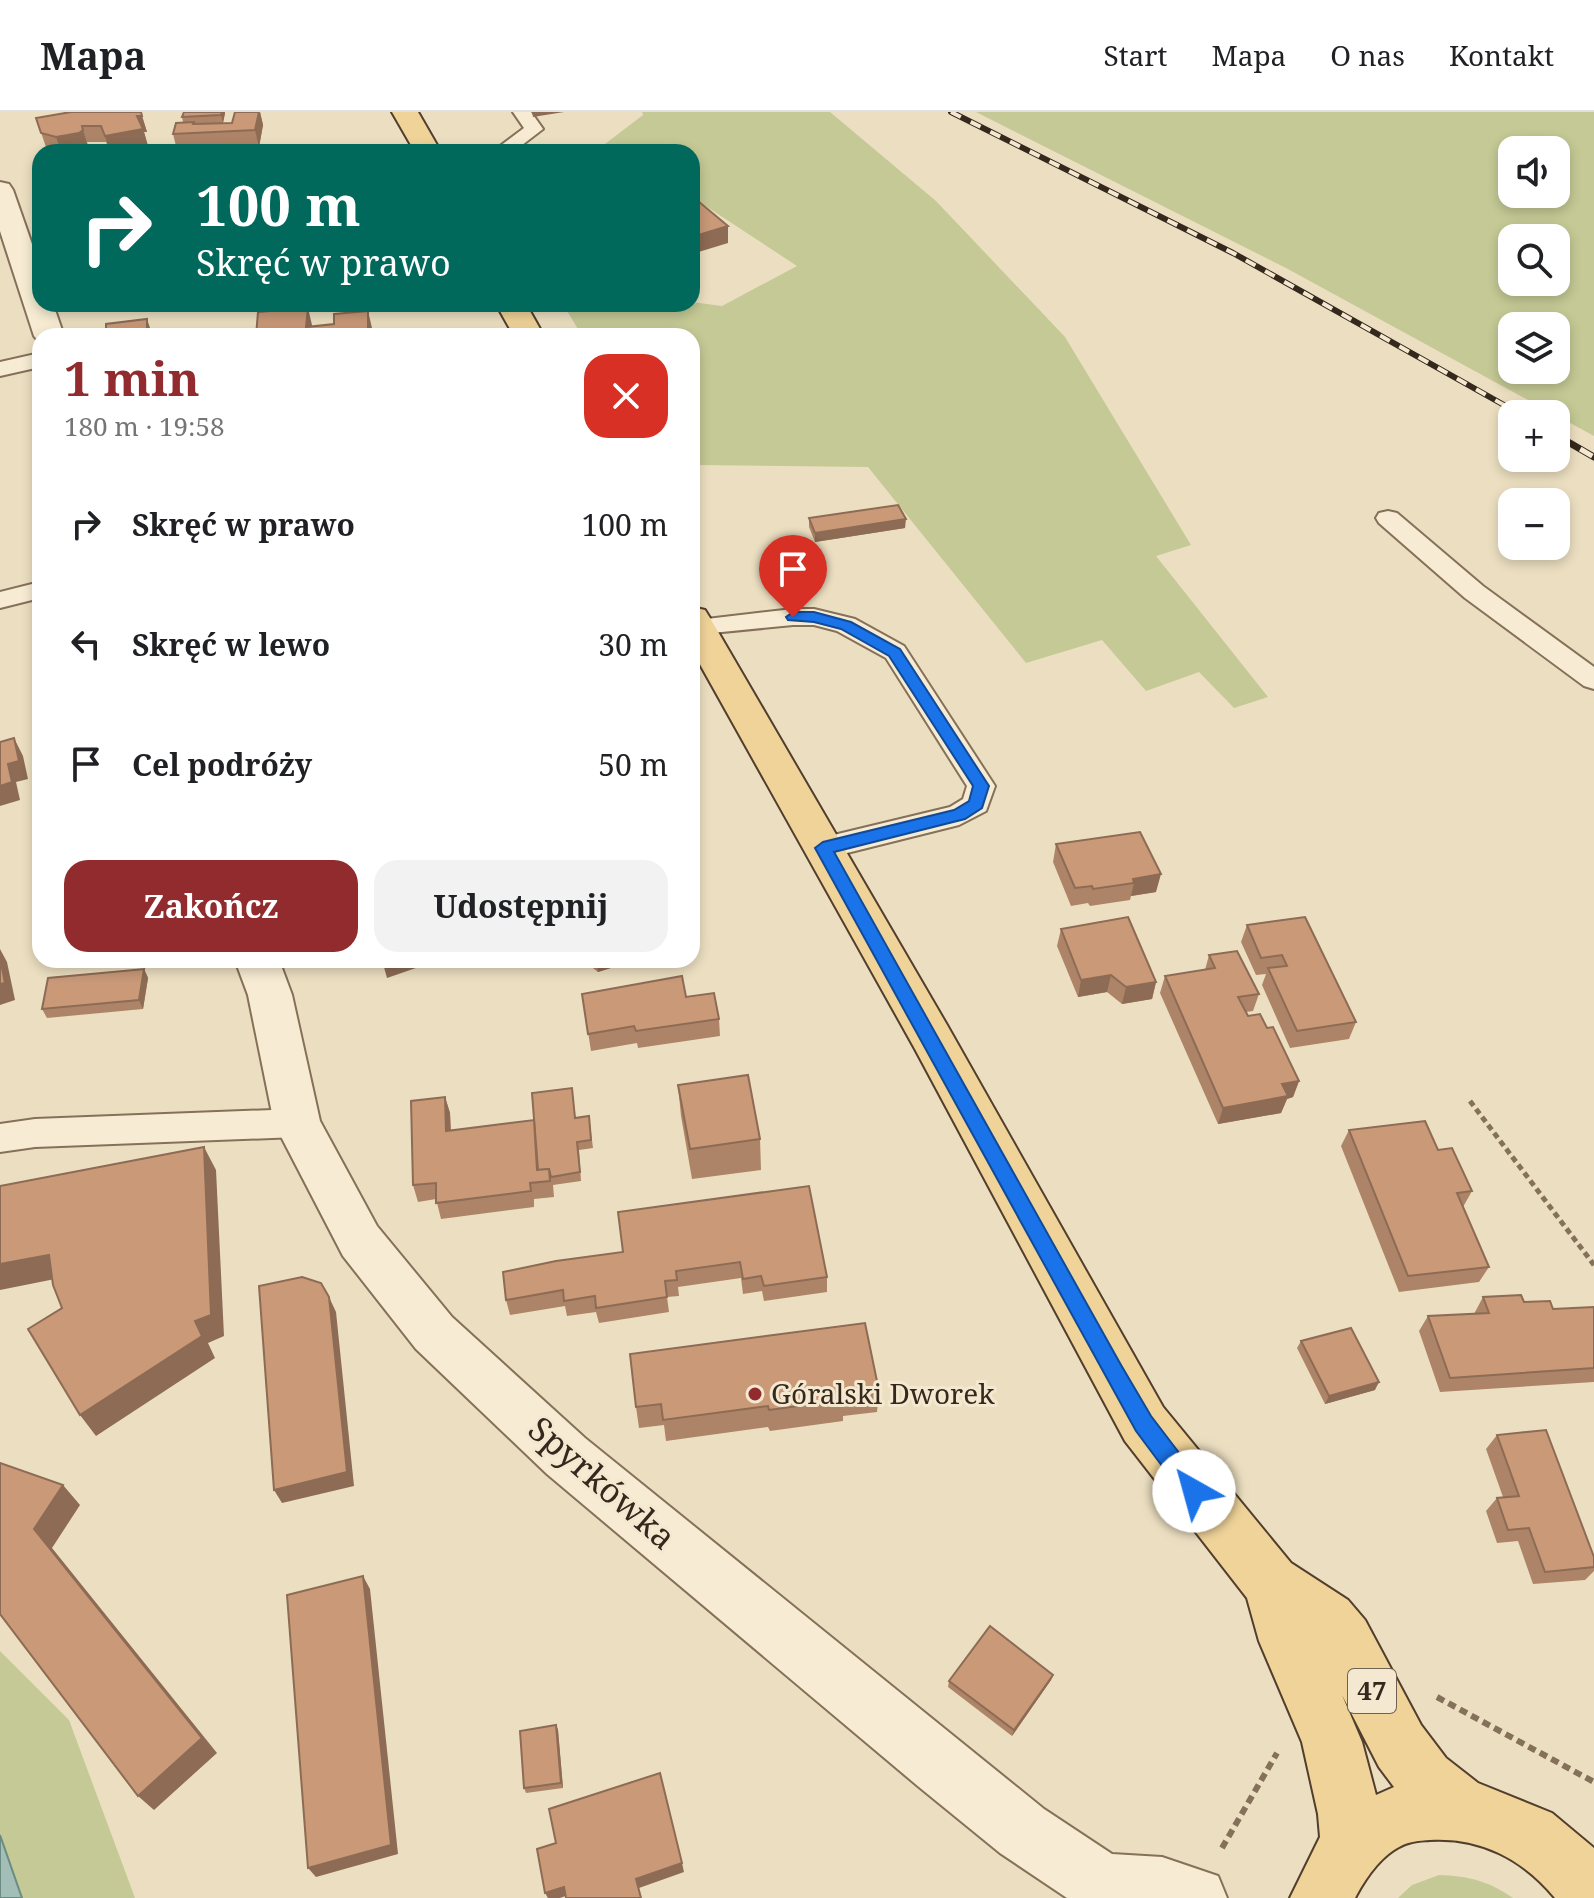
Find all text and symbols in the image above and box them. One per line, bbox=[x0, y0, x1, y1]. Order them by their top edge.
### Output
text: Mapa bbox=[40, 29, 146, 81]
text: Start bbox=[1103, 36, 1167, 74]
text: Mapa bbox=[1211, 36, 1286, 74]
text: O nas bbox=[1330, 36, 1405, 74]
text: Kontakt bbox=[1449, 36, 1554, 74]
map controls bbox=[1498, 136, 1570, 560]
button: sound bbox=[1498, 136, 1570, 208]
text: 100 m bbox=[196, 166, 361, 242]
icon: right bbox=[64, 176, 168, 280]
button: search bbox=[1498, 224, 1570, 296]
text: Skręć w prawo bbox=[196, 238, 451, 287]
button: layers bbox=[1498, 312, 1570, 384]
text: 1 min bbox=[64, 345, 200, 410]
button: close bbox=[584, 354, 668, 438]
button: + bbox=[1498, 400, 1570, 472]
text: 180 m · 19:58 bbox=[64, 408, 225, 444]
button: − bbox=[1498, 488, 1570, 560]
icon: right bbox=[64, 502, 108, 546]
text: Skręć w prawo bbox=[132, 504, 355, 545]
text: 100 m bbox=[582, 504, 668, 545]
pin bbox=[759, 535, 827, 617]
icon: arrive bbox=[771, 547, 815, 591]
icon: left bbox=[64, 622, 108, 666]
text: Skręć w lewo bbox=[132, 624, 330, 665]
text: 30 m bbox=[598, 624, 668, 665]
icon: arrive bbox=[64, 742, 108, 786]
text: Cel podróży bbox=[132, 744, 312, 785]
text: 50 m bbox=[598, 744, 668, 785]
button: Zakończ bbox=[64, 860, 358, 952]
button: Udostępnij bbox=[374, 860, 668, 952]
place label: Góralski Dworek bbox=[771, 1374, 995, 1412]
marker: Góralski Dworek bbox=[746, 1385, 764, 1403]
street label: Spyrkówka bbox=[519, 1405, 686, 1559]
position arrow bbox=[1152, 1449, 1236, 1533]
road number: 47 bbox=[1348, 1669, 1396, 1713]

